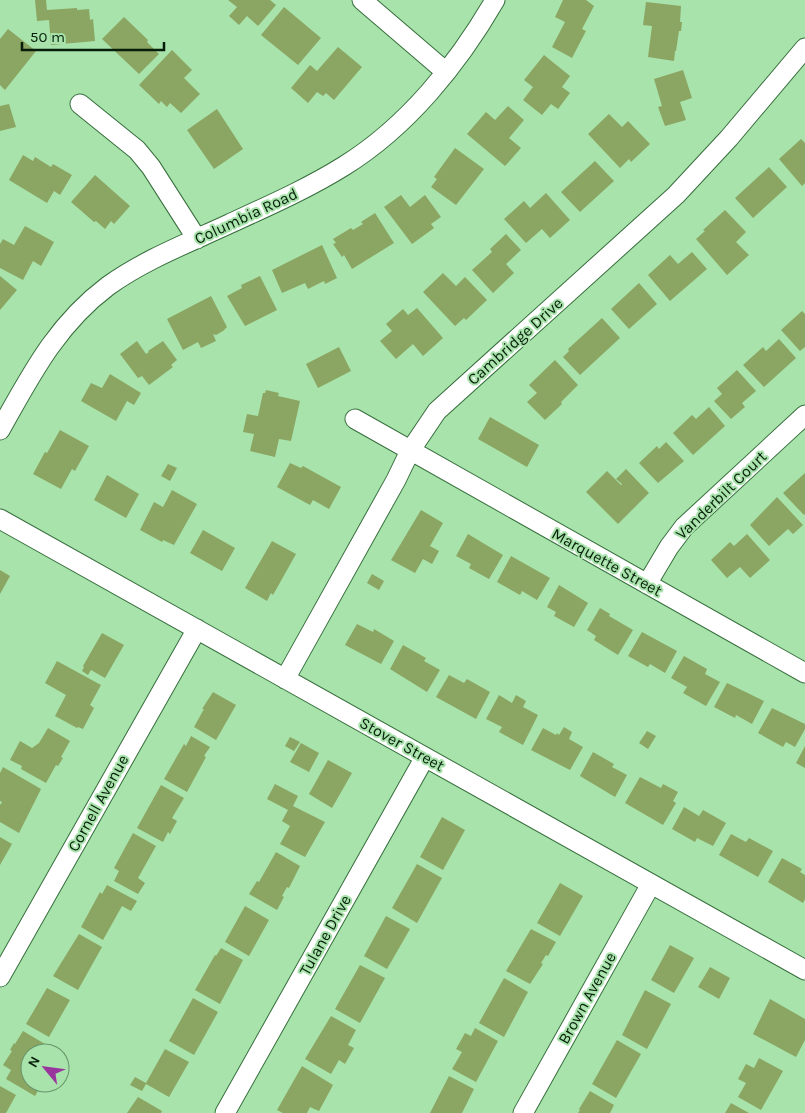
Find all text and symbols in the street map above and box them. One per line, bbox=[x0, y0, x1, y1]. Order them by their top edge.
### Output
scale bar bbox=[22, 20, 165, 52]
text: 50 m bbox=[30, 28, 65, 46]
street label: Columbia Road bbox=[192, 184, 300, 248]
street label: Cambridge Drive bbox=[463, 293, 567, 389]
street label: Vanderbilt Court bbox=[672, 447, 770, 543]
street label: Marquette Street bbox=[548, 524, 666, 600]
street label: Stover Street bbox=[356, 713, 448, 775]
street label: Cornell Avenue bbox=[64, 751, 132, 855]
street label: Tulane Drive bbox=[295, 892, 355, 978]
street label: Brown Avenue bbox=[554, 949, 620, 1047]
north arrow bbox=[20, 1043, 70, 1093]
text: N bbox=[24, 1053, 44, 1070]

